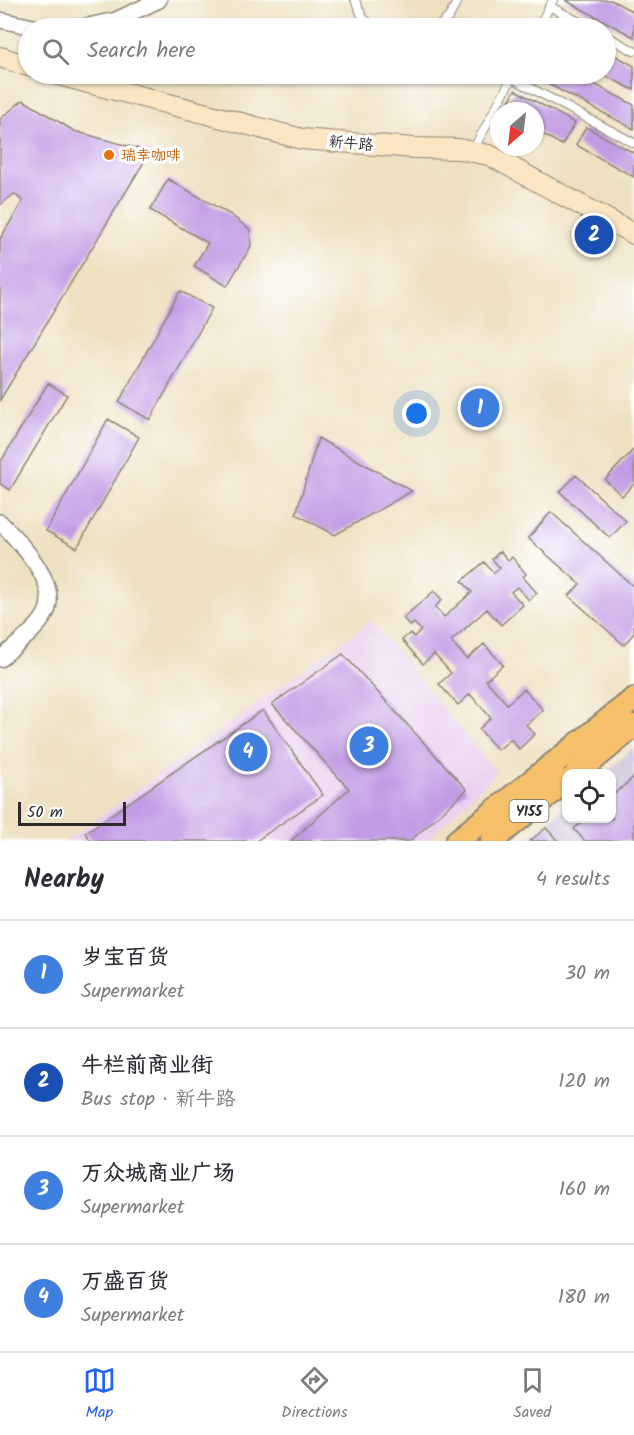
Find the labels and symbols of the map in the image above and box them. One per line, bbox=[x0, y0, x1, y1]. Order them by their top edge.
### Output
north arrow bbox=[490, 102, 544, 156]
street label: 新牛路 bbox=[327, 130, 374, 158]
place label: 瑞幸咖啡 bbox=[121, 144, 181, 168]
marker: 瑞幸咖啡 bbox=[102, 148, 116, 162]
pin: 2 bbox=[574, 212, 614, 258]
pin: 1 bbox=[460, 386, 500, 430]
your location bbox=[402, 399, 431, 428]
pin: 3 bbox=[350, 724, 388, 768]
pin: 4 bbox=[228, 730, 268, 774]
scale bar bbox=[18, 799, 126, 826]
road number: Y155 bbox=[510, 800, 548, 822]

